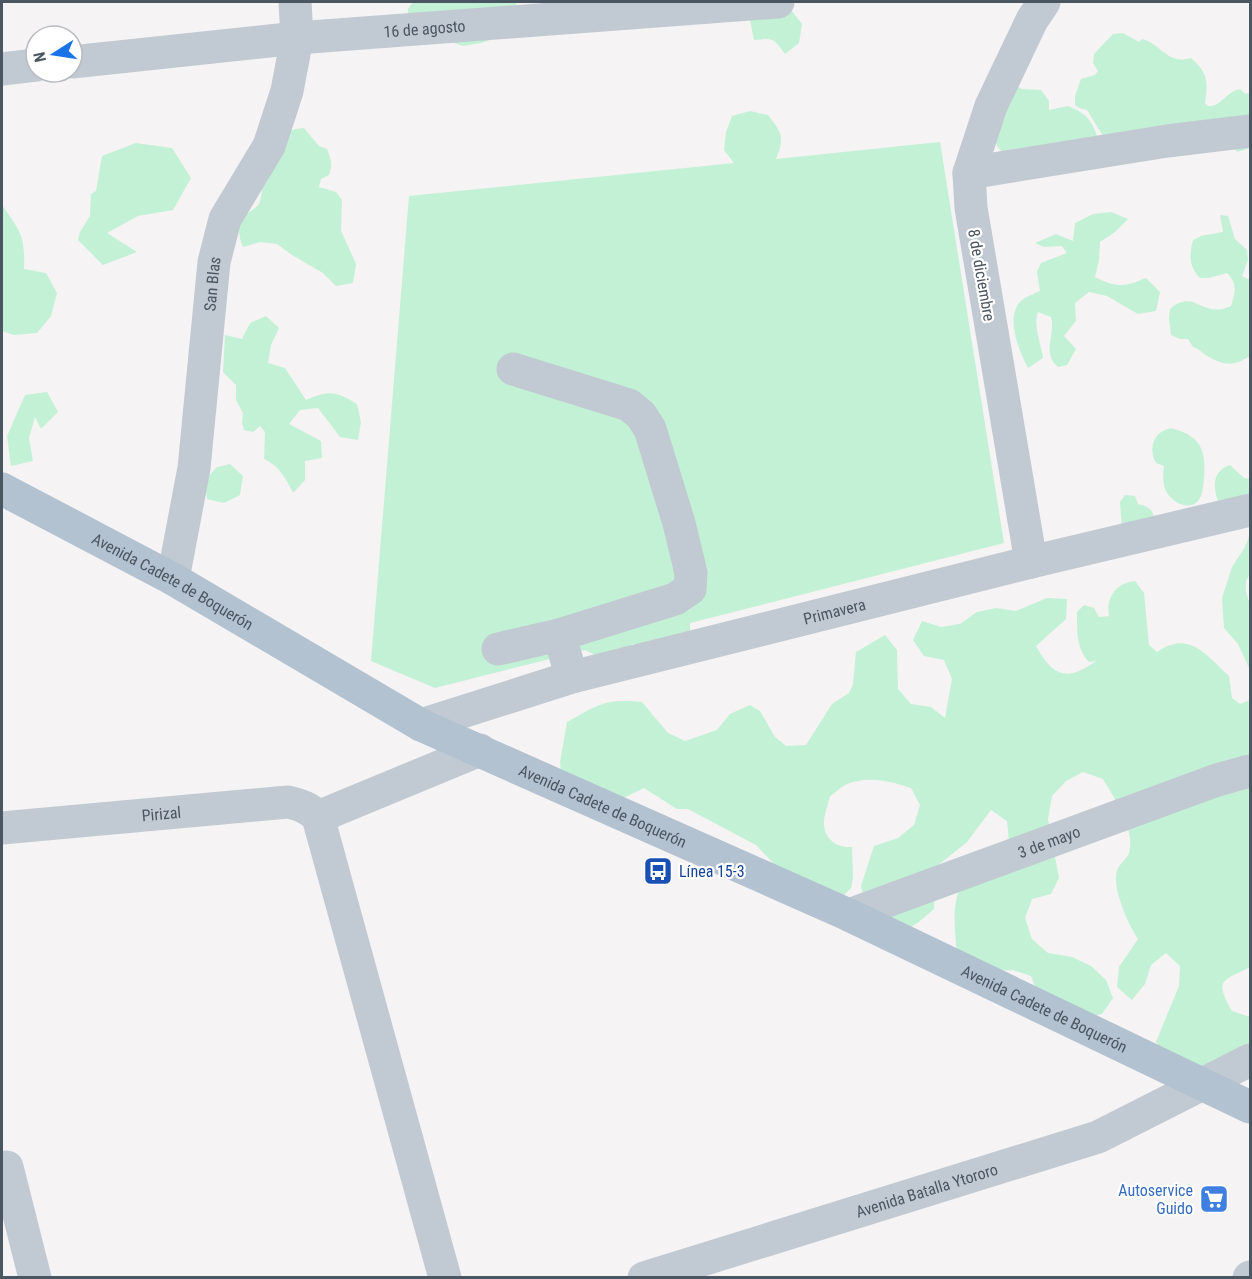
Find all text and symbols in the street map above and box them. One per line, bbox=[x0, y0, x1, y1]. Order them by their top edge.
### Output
street label: 16 de agosto bbox=[383, 16, 466, 42]
north arrow bbox=[24, 24, 84, 84]
text: N bbox=[30, 50, 50, 64]
street label: 8 de diciembre bbox=[964, 228, 999, 323]
street label: San Blas bbox=[200, 254, 225, 312]
street label: Avenida Cadete de Boquerón bbox=[89, 529, 256, 634]
street label: Primavera bbox=[801, 595, 868, 629]
street label: Avenida Cadete de Boquerón bbox=[516, 761, 689, 852]
street label: Pirizal bbox=[141, 803, 182, 825]
street label: 3 de mayo bbox=[1015, 822, 1083, 862]
bus stop icon: Línea 15-3 bbox=[642, 855, 674, 887]
place label: Línea 15-3 bbox=[679, 862, 745, 881]
street label: Avenida Cadete de Boquerón bbox=[958, 961, 1130, 1057]
street label: Avenida Batalla Ytororo bbox=[854, 1160, 1000, 1222]
place label: Autoservice Guido bbox=[1118, 1181, 1193, 1218]
supermarket icon: Autoservice Guido bbox=[1198, 1183, 1230, 1215]

